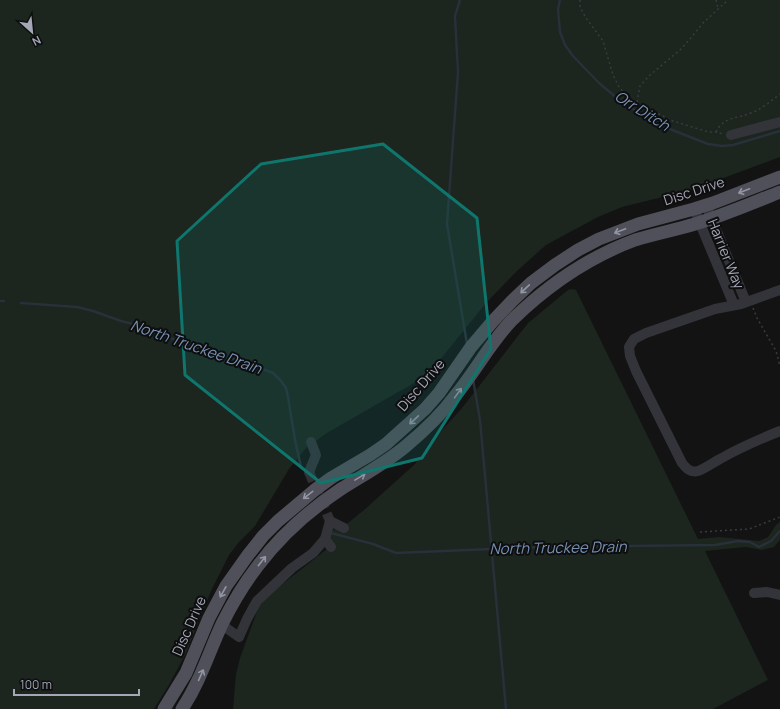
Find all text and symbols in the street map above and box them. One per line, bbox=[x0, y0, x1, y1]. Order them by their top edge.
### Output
north arrow bbox=[12, 12, 52, 52]
text: N bbox=[30, 33, 44, 50]
water label: Orr Ditch bbox=[611, 85, 675, 136]
street label: Disc Drive bbox=[661, 172, 727, 209]
one-way arrow bbox=[738, 188, 750, 196]
street label: Harrier Way bbox=[704, 216, 749, 292]
one-way arrow bbox=[614, 227, 626, 235]
one-way arrow bbox=[520, 284, 530, 293]
water label: North Truckee Drain bbox=[128, 314, 265, 379]
street label: Disc Drive bbox=[393, 355, 449, 415]
one-way arrow bbox=[454, 387, 462, 398]
one-way arrow bbox=[409, 415, 419, 424]
one-way arrow bbox=[354, 473, 366, 481]
one-way arrow bbox=[303, 491, 314, 499]
water label: North Truckee Drain bbox=[489, 536, 628, 559]
one-way arrow bbox=[257, 555, 266, 566]
one-way arrow bbox=[218, 586, 226, 598]
street label: Disc Drive bbox=[167, 593, 210, 659]
one-way arrow bbox=[198, 669, 205, 681]
scale bar bbox=[14, 671, 139, 697]
text: 100 m bbox=[20, 676, 52, 693]

